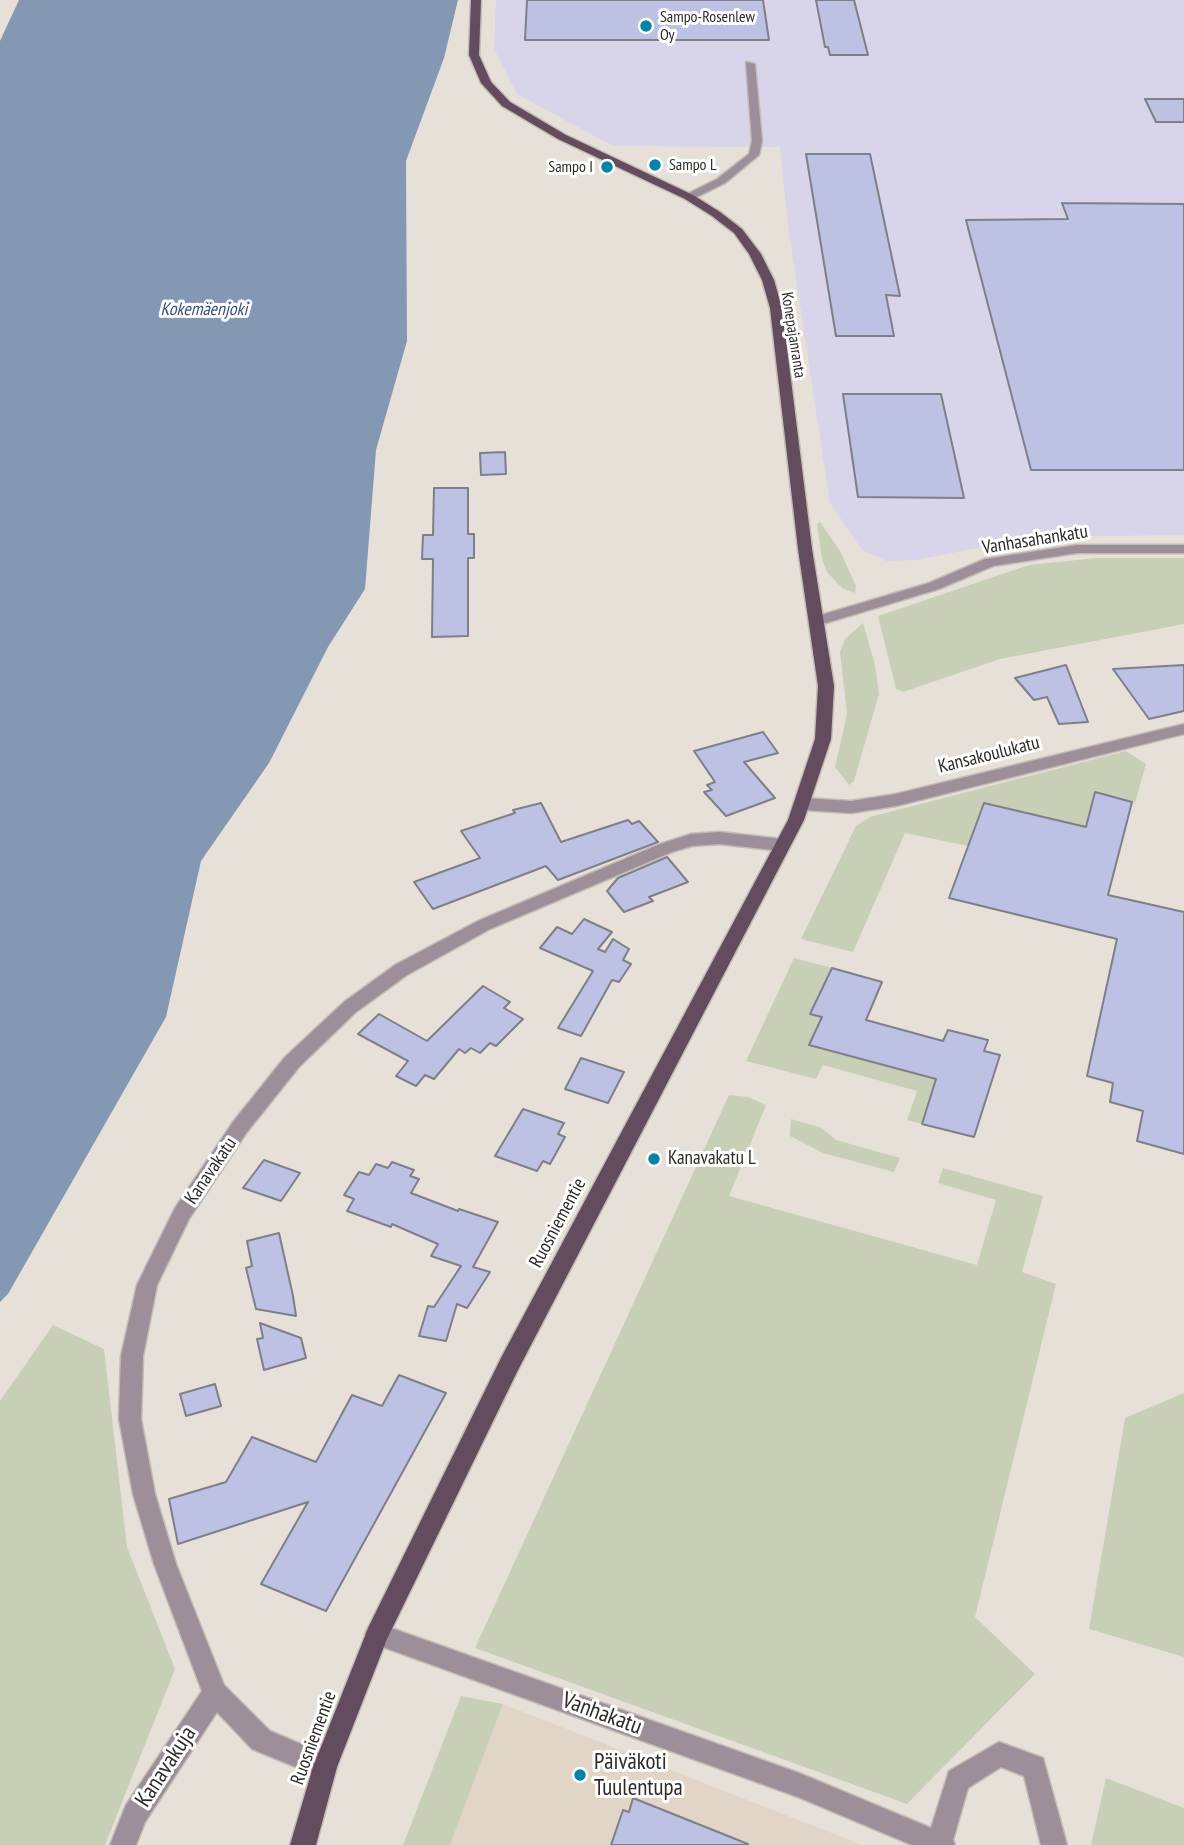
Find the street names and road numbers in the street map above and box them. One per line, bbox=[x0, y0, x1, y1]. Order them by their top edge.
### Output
street label: Konepajanranta bbox=[777, 291, 809, 379]
street label: Vanhasahankatu bbox=[981, 520, 1089, 560]
street label: Kansakoulukatu bbox=[936, 731, 1042, 779]
street label: Kanavakatu bbox=[180, 1133, 242, 1209]
street label: Ruosniementie bbox=[525, 1174, 591, 1272]
street label: Vanhakatu bbox=[558, 1687, 646, 1741]
street label: Ruosniementie bbox=[287, 1688, 341, 1788]
street label: Kanavakuja bbox=[130, 1722, 202, 1812]

